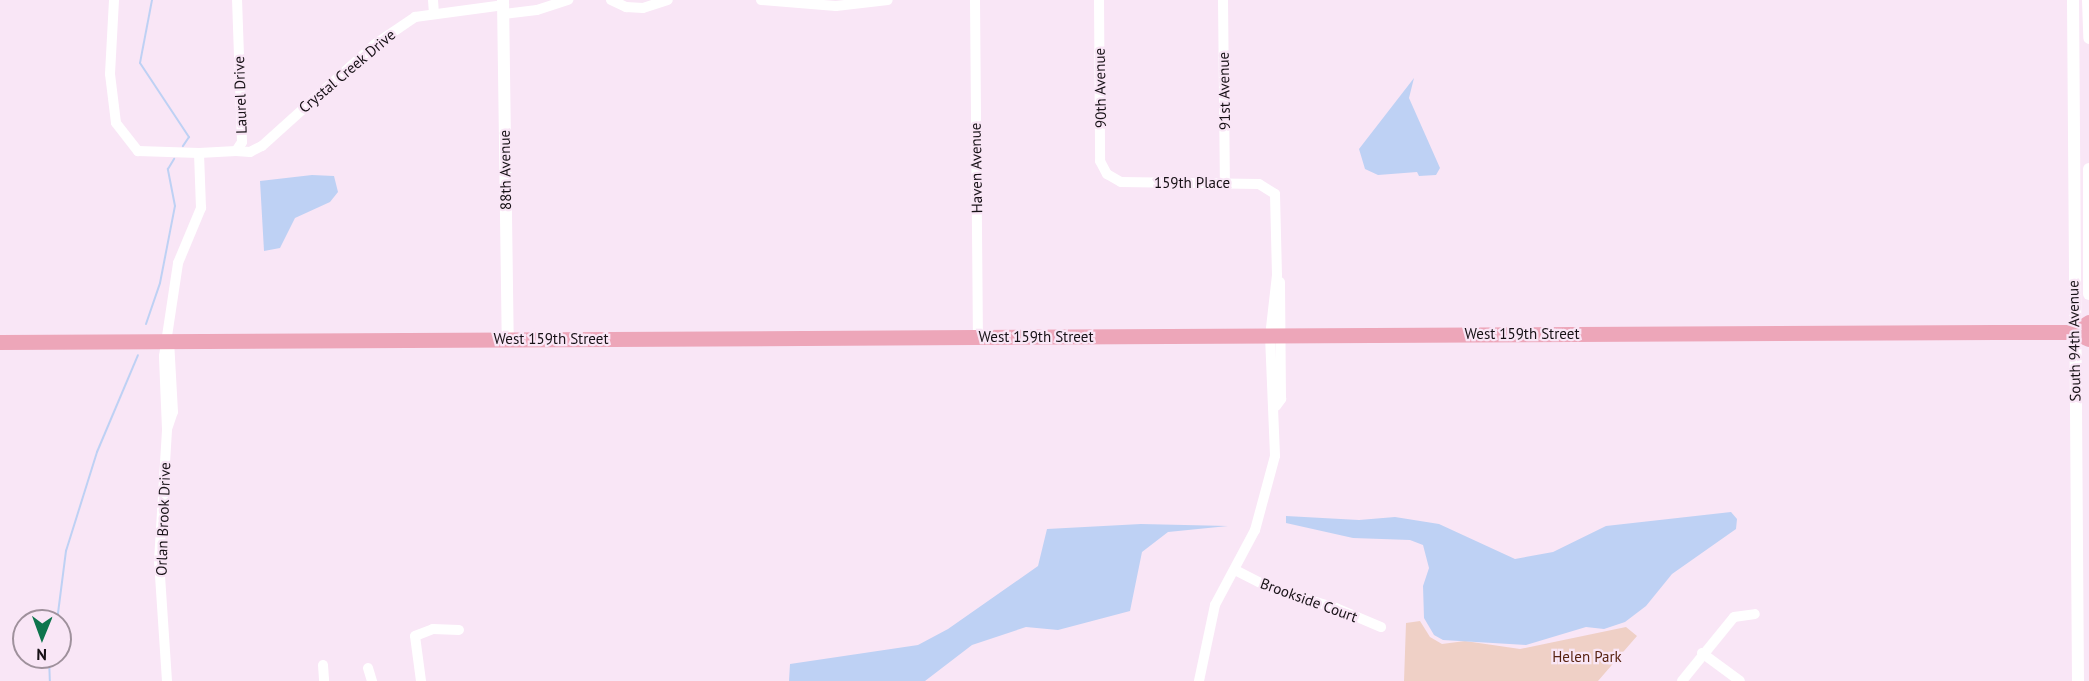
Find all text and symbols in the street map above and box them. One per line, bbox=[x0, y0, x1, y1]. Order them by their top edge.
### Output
street label: Crystal Creek Drive bbox=[295, 25, 399, 117]
street label: 90th Avenue bbox=[1090, 48, 1110, 128]
street label: 91st Avenue bbox=[1214, 52, 1234, 130]
street label: Laurel Drive bbox=[230, 56, 250, 134]
street label: Haven Avenue bbox=[966, 122, 986, 214]
street label: 88th Avenue bbox=[495, 130, 515, 210]
street label: 159th Place bbox=[1154, 174, 1230, 192]
street label: South 94th Avenue bbox=[2064, 280, 2084, 402]
street label: West 159th Street bbox=[1465, 325, 1579, 343]
street label: West 159th Street bbox=[979, 328, 1093, 346]
street label: West 159th Street bbox=[494, 330, 608, 348]
street label: Orlan Brook Drive bbox=[152, 462, 174, 576]
street label: Brookside Court bbox=[1258, 574, 1360, 626]
north arrow bbox=[12, 609, 72, 669]
text: N bbox=[36, 645, 47, 665]
park label: Helen Park bbox=[1552, 648, 1622, 666]

